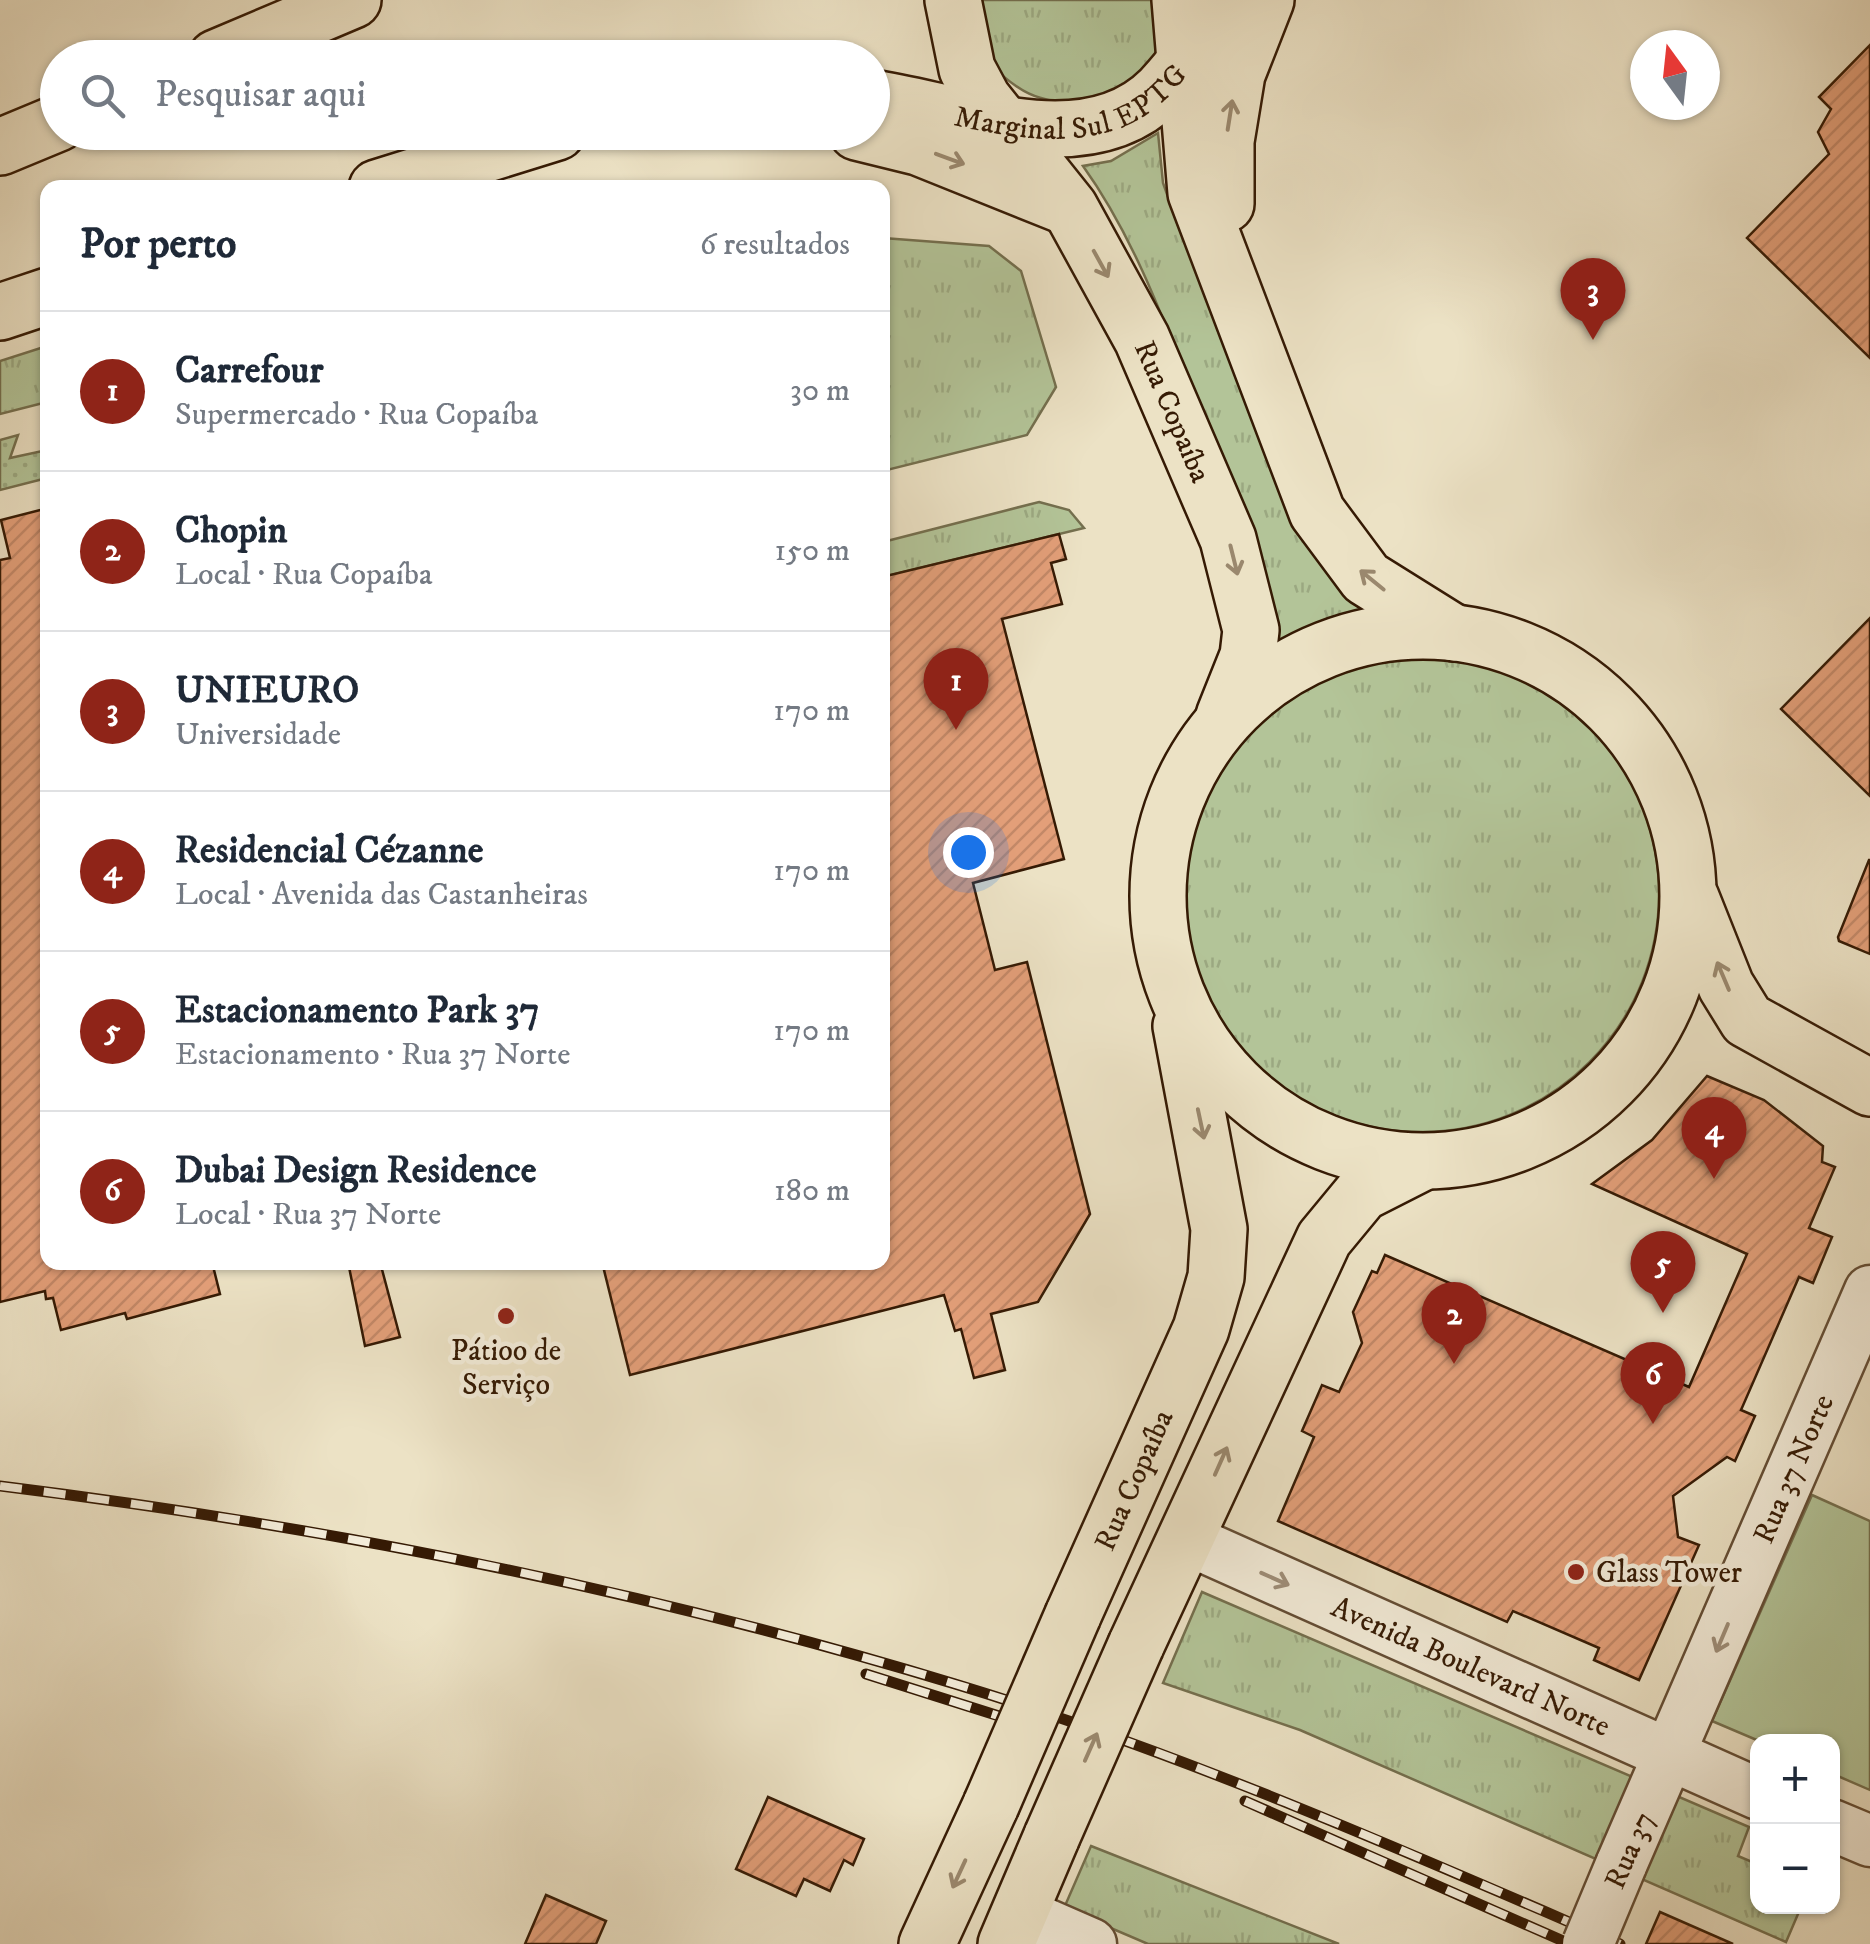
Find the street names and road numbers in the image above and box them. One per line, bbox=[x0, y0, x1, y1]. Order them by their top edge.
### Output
street label: Marginal Sul EPTG bbox=[951, 57, 1195, 149]
street label: Rua Copaíba bbox=[1125, 335, 1219, 489]
street label: Rua 37 Norte bbox=[1746, 1389, 1843, 1549]
street label: Rua Copaíba bbox=[1087, 1404, 1183, 1557]
street label: Avenida Boulevard Norte bbox=[1325, 1589, 1615, 1746]
street label: Rua 37 bbox=[1597, 1806, 1664, 1895]

